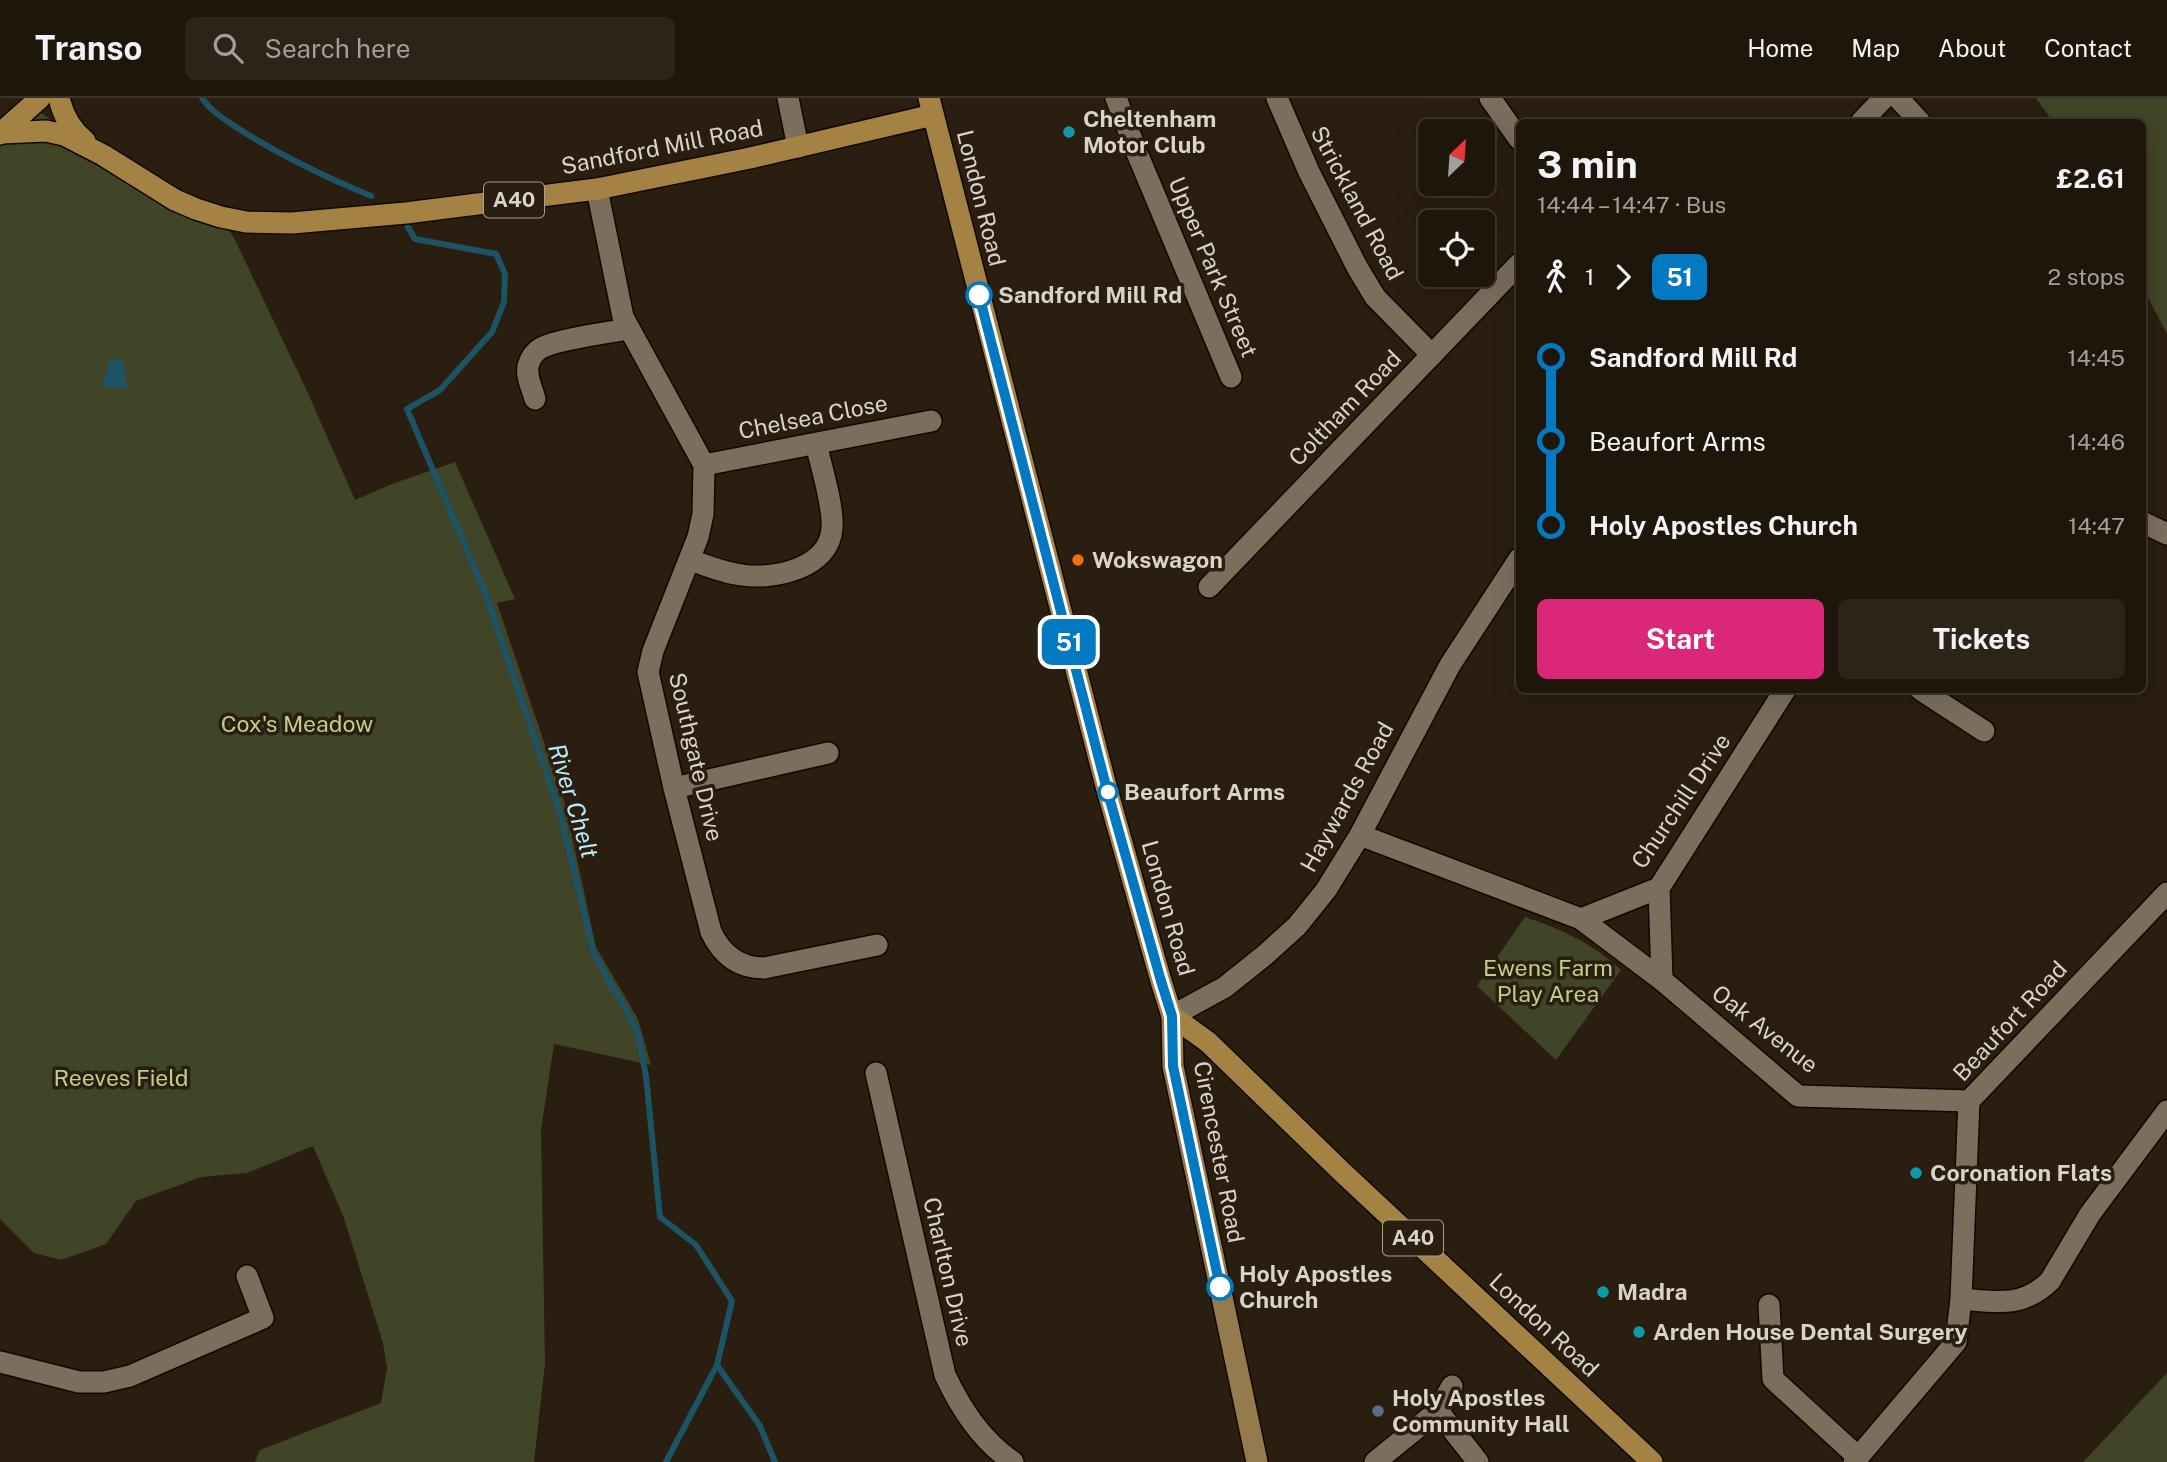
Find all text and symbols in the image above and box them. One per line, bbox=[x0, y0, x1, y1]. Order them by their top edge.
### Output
search box bbox=[185, 17, 675, 80]
text: Transo bbox=[35, 29, 143, 67]
icon: search bbox=[209, 29, 247, 67]
text: Search here bbox=[265, 33, 411, 64]
text: Home bbox=[1747, 34, 1813, 62]
text: Map bbox=[1851, 34, 1900, 62]
text: About bbox=[1938, 34, 2006, 62]
text: Contact bbox=[2044, 34, 2132, 62]
place label: Cheltenham Motor Club bbox=[1083, 105, 1216, 158]
street label: Sandford Mill Road bbox=[559, 114, 765, 179]
north arrow bbox=[1418, 119, 1494, 196]
map controls bbox=[1418, 119, 1495, 287]
street label: Strickland Road bbox=[1306, 121, 1409, 284]
marker: Cheltenham Motor Club bbox=[1061, 124, 1077, 140]
street label: London Road bbox=[952, 127, 1011, 269]
text: 3 min bbox=[1537, 142, 1638, 187]
text: £2.61 bbox=[2056, 163, 2125, 194]
street label: Upper Park Street bbox=[1163, 173, 1264, 361]
road number: A40 bbox=[484, 182, 544, 217]
text: 14:44 – 14:47 · Bus bbox=[1537, 191, 1726, 218]
button: locate bbox=[1418, 210, 1495, 287]
icon: walk bbox=[1537, 258, 1575, 296]
icon: forward bbox=[1604, 258, 1642, 296]
text: 1 bbox=[1585, 263, 1594, 290]
text: 51 bbox=[1666, 263, 1693, 291]
text: 2 stops bbox=[2047, 263, 2125, 290]
place label: Sandford Mill Rd bbox=[998, 281, 1182, 308]
marker: Sandford Mill Rd bbox=[966, 282, 992, 308]
text: Sandford Mill Rd bbox=[1589, 342, 1797, 373]
street label: Coltham Road bbox=[1283, 344, 1406, 471]
text: 14:45 bbox=[2067, 344, 2125, 371]
street label: Chelsea Close bbox=[736, 389, 890, 444]
text: Beaufort Arms bbox=[1589, 426, 1766, 457]
text: 14:46 bbox=[2067, 428, 2125, 455]
text: Holy Apostles Church bbox=[1589, 510, 1858, 541]
text: 14:47 bbox=[2068, 512, 2125, 539]
place label: Wokswagon bbox=[1092, 546, 1223, 573]
marker: Wokswagon bbox=[1070, 552, 1086, 568]
button: Start bbox=[1537, 599, 1824, 679]
button: Tickets bbox=[1838, 599, 2125, 679]
line badge: 51 bbox=[1038, 619, 1100, 665]
text: 51 bbox=[1056, 628, 1082, 656]
street label: Southgate Drive bbox=[664, 670, 729, 844]
park label: Cox's Meadow bbox=[221, 710, 373, 737]
street label: Haywards Road bbox=[1294, 717, 1399, 876]
street label: Churchill Drive bbox=[1625, 728, 1736, 873]
water label: River Chelt bbox=[543, 740, 605, 861]
place label: Beaufort Arms bbox=[1124, 778, 1285, 805]
marker: Beaufort Arms bbox=[1098, 782, 1118, 802]
street label: London Road bbox=[1136, 837, 1201, 978]
park label: Ewens Farm Play Area bbox=[1483, 954, 1613, 1007]
street label: Beaufort Road bbox=[1947, 955, 2072, 1086]
street label: Oak Avenue bbox=[1707, 979, 1824, 1078]
street label: Cirencester Road bbox=[1189, 1059, 1250, 1245]
park label: Reeves Field bbox=[54, 1064, 188, 1091]
place label: Coronation Flats bbox=[1930, 1159, 2112, 1186]
marker: Coronation Flats bbox=[1908, 1165, 1924, 1181]
street label: Charlton Drive bbox=[918, 1195, 979, 1349]
road number: A40 bbox=[1383, 1220, 1443, 1256]
place label: Holy Apostles Church bbox=[1239, 1260, 1392, 1313]
street label: London Road bbox=[1484, 1267, 1604, 1382]
marker: Holy Apostles Church bbox=[1207, 1274, 1233, 1300]
place label: Madra bbox=[1617, 1278, 1687, 1305]
marker: Madra bbox=[1595, 1284, 1611, 1300]
place label: Arden House Dental Surgery bbox=[1653, 1318, 1967, 1345]
marker: Arden House Dental Surgery bbox=[1631, 1324, 1647, 1340]
place label: Holy Apostles Community Hall bbox=[1392, 1384, 1570, 1437]
marker: Holy Apostles Community Hall bbox=[1370, 1403, 1386, 1419]

